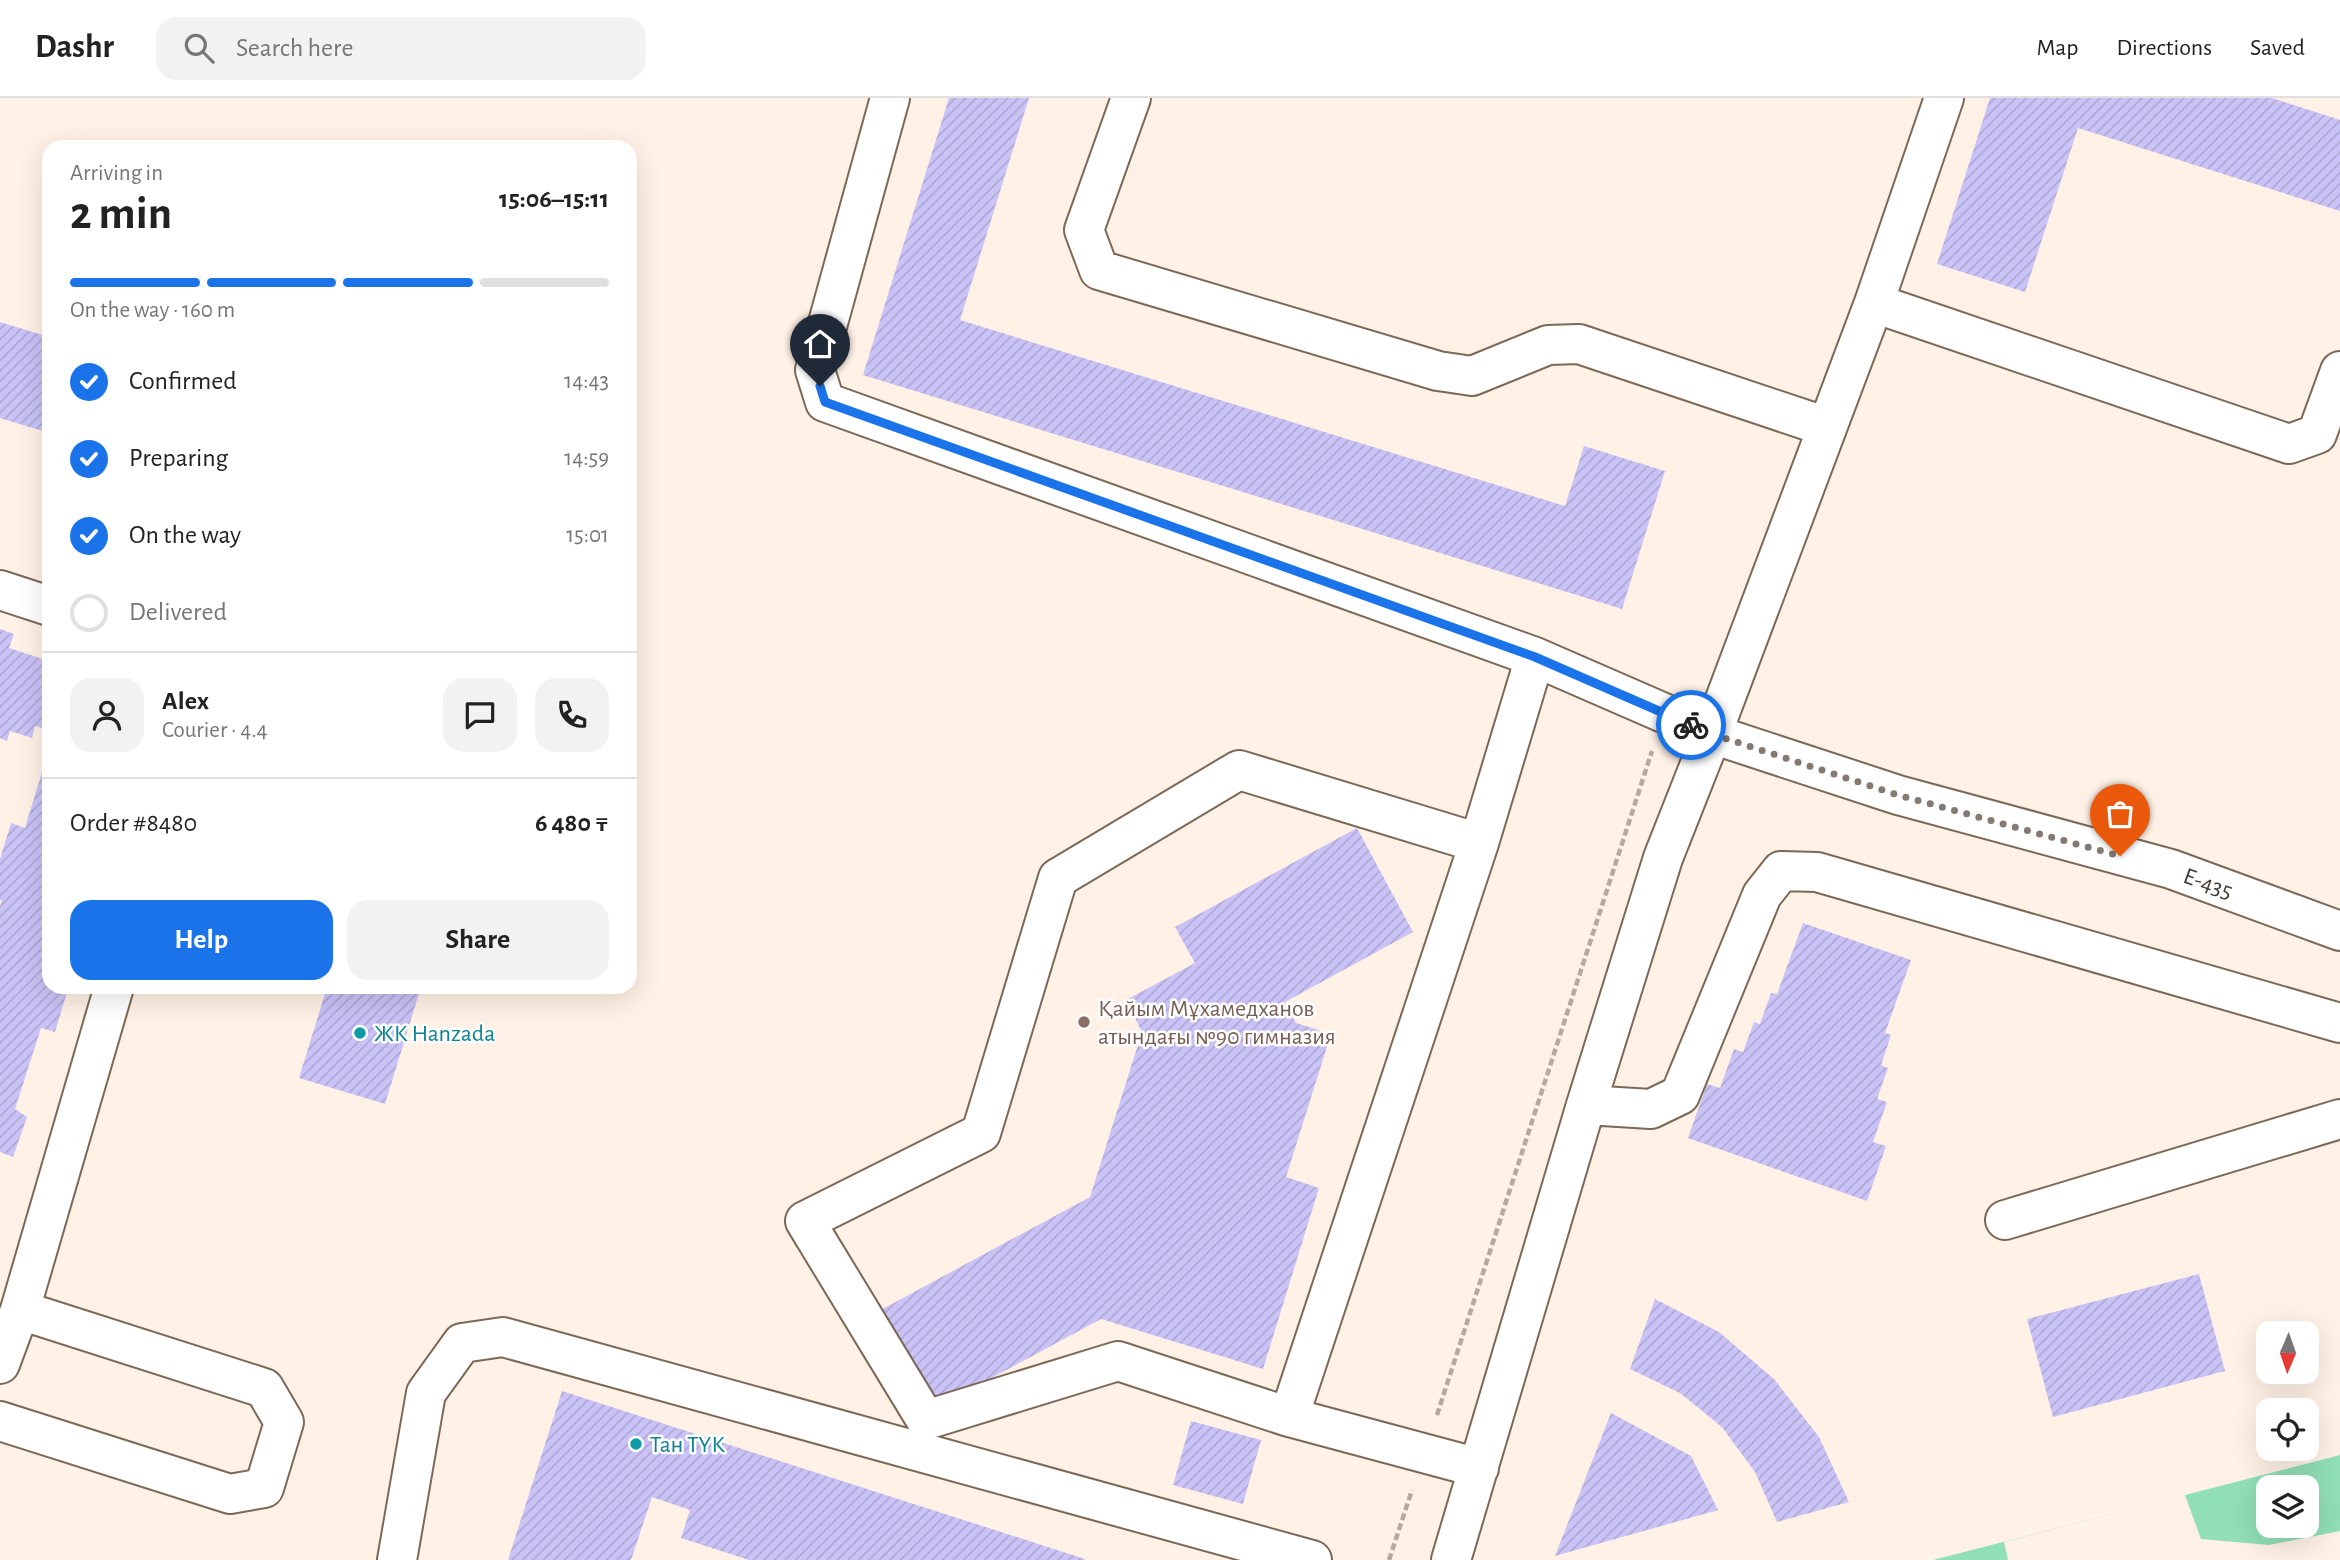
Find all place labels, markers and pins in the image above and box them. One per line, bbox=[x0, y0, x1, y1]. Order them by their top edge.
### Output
pin bbox=[790, 314, 850, 386]
pin bbox=[2090, 784, 2150, 856]
place label: Қайым Мұхамедханов атындағы №90 гимназия bbox=[1098, 997, 1336, 1049]
marker: Қайым Мұхамедханов атындағы №90 гимназия bbox=[1076, 1014, 1092, 1030]
place label: ЖК Hanzada bbox=[374, 1022, 495, 1046]
marker: ЖК Hanzada bbox=[352, 1025, 368, 1041]
place label: Тан ТҮК bbox=[650, 1433, 725, 1457]
marker: Тан ТҮК bbox=[628, 1436, 644, 1452]

